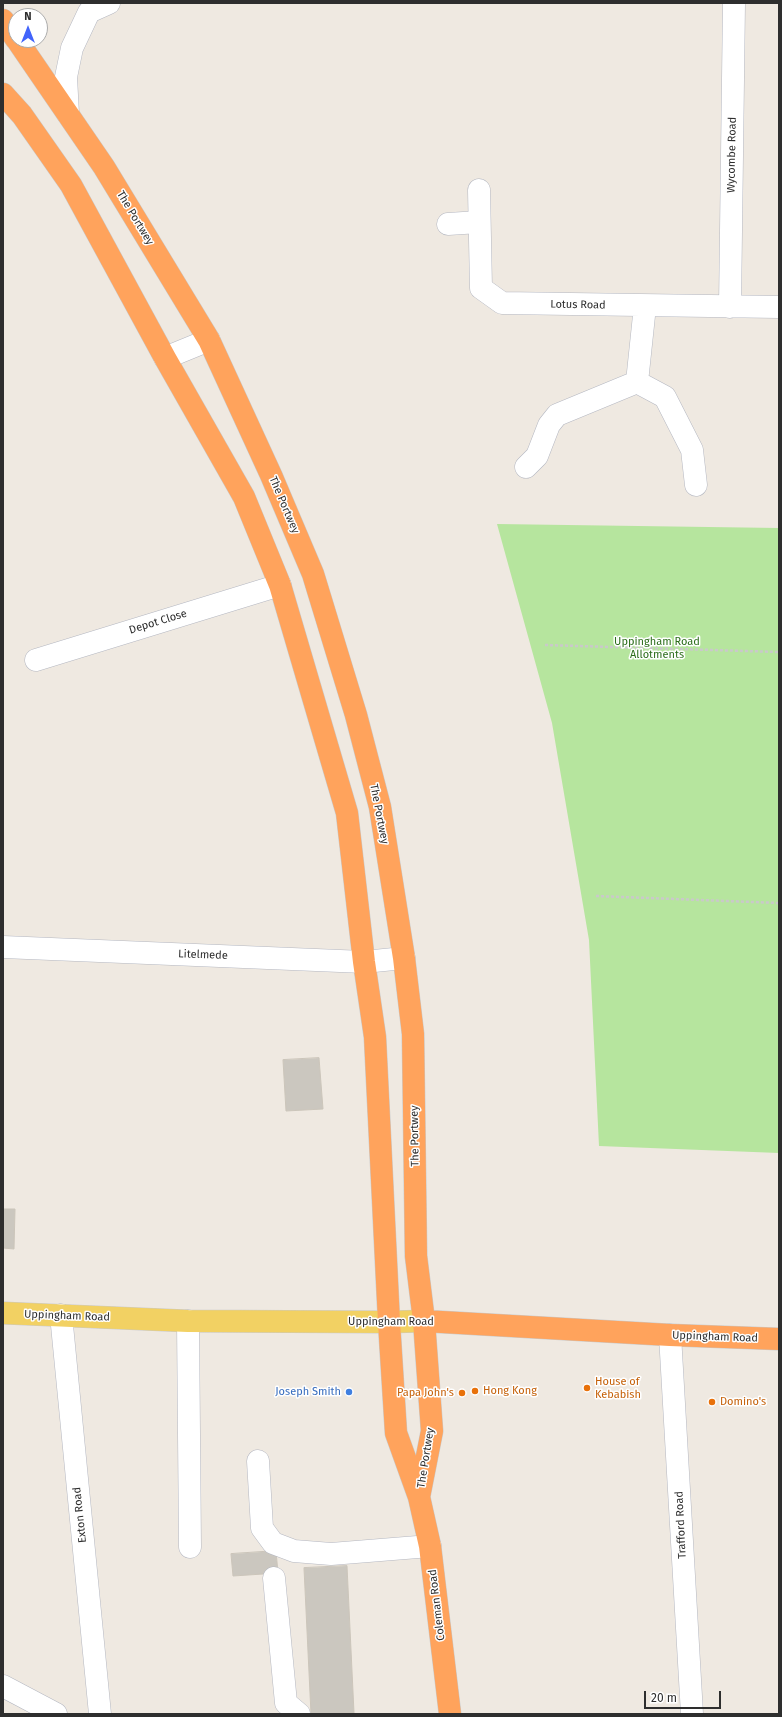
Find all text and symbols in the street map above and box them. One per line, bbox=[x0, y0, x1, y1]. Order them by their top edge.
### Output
north arrow bbox=[8, 8, 48, 48]
text: N bbox=[24, 10, 32, 23]
street label: Wycombe Road bbox=[725, 117, 739, 193]
street label: The Portwey bbox=[114, 188, 156, 248]
street label: Lotus Road bbox=[550, 298, 606, 312]
street label: The Portwey bbox=[266, 474, 302, 536]
street label: Depot Close bbox=[128, 607, 188, 637]
park label: Uppingham Road Allotments bbox=[614, 635, 700, 661]
street label: The Portwey bbox=[367, 783, 391, 845]
street label: Litelmede bbox=[178, 948, 228, 962]
street label: The Portwey bbox=[408, 1105, 422, 1167]
street label: Uppingham Road bbox=[24, 1308, 110, 1324]
street label: Uppingham Road bbox=[348, 1315, 434, 1329]
street label: Uppingham Road bbox=[672, 1329, 758, 1345]
place label: House of Kebabish bbox=[595, 1375, 641, 1401]
marker: House of Kebabish bbox=[582, 1383, 592, 1393]
place label: Hong Kong bbox=[483, 1384, 537, 1398]
place label: Joseph Smith bbox=[275, 1385, 341, 1399]
place label: Papa John's bbox=[397, 1386, 454, 1400]
marker: Hong Kong bbox=[470, 1386, 480, 1396]
marker: Joseph Smith bbox=[344, 1387, 354, 1397]
marker: Papa John's bbox=[457, 1388, 467, 1398]
place label: Domino's bbox=[720, 1395, 766, 1409]
marker: Domino's bbox=[707, 1397, 717, 1407]
street label: The Portwey bbox=[415, 1427, 437, 1489]
street label: Exton Road bbox=[71, 1486, 89, 1544]
street label: Trafford Road bbox=[673, 1491, 689, 1559]
street label: Coleman Road bbox=[426, 1569, 448, 1641]
scale bar bbox=[646, 1683, 723, 1709]
text: 20 m bbox=[651, 1691, 677, 1705]

